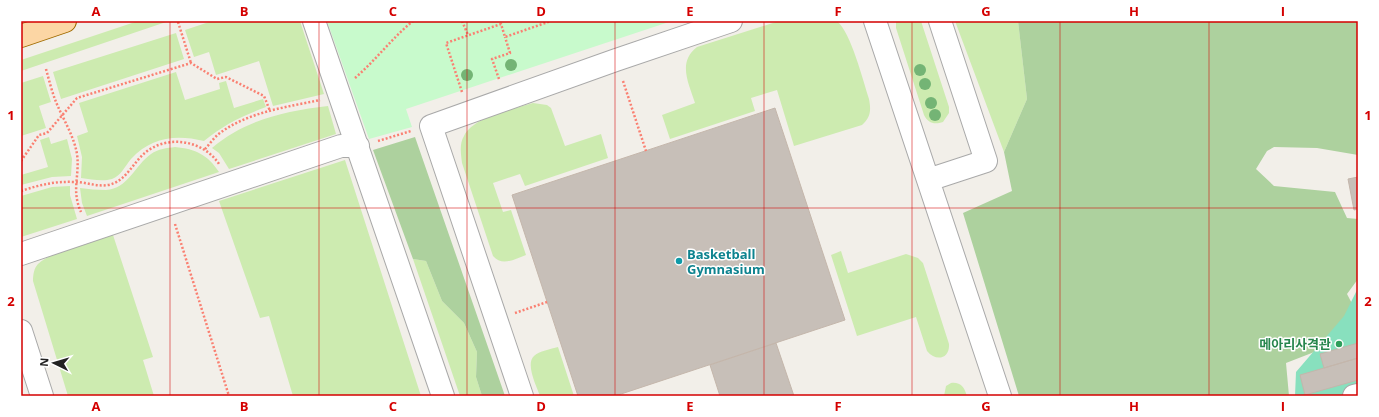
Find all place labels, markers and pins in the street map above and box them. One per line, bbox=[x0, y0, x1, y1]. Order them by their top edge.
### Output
place label: Basketball Gymnasium bbox=[687, 245, 765, 278]
marker: Basketball Gymnasium bbox=[674, 256, 684, 266]
place label: 메아리사격관 bbox=[1259, 335, 1331, 353]
marker: 메아리사격관 bbox=[1334, 339, 1344, 349]

